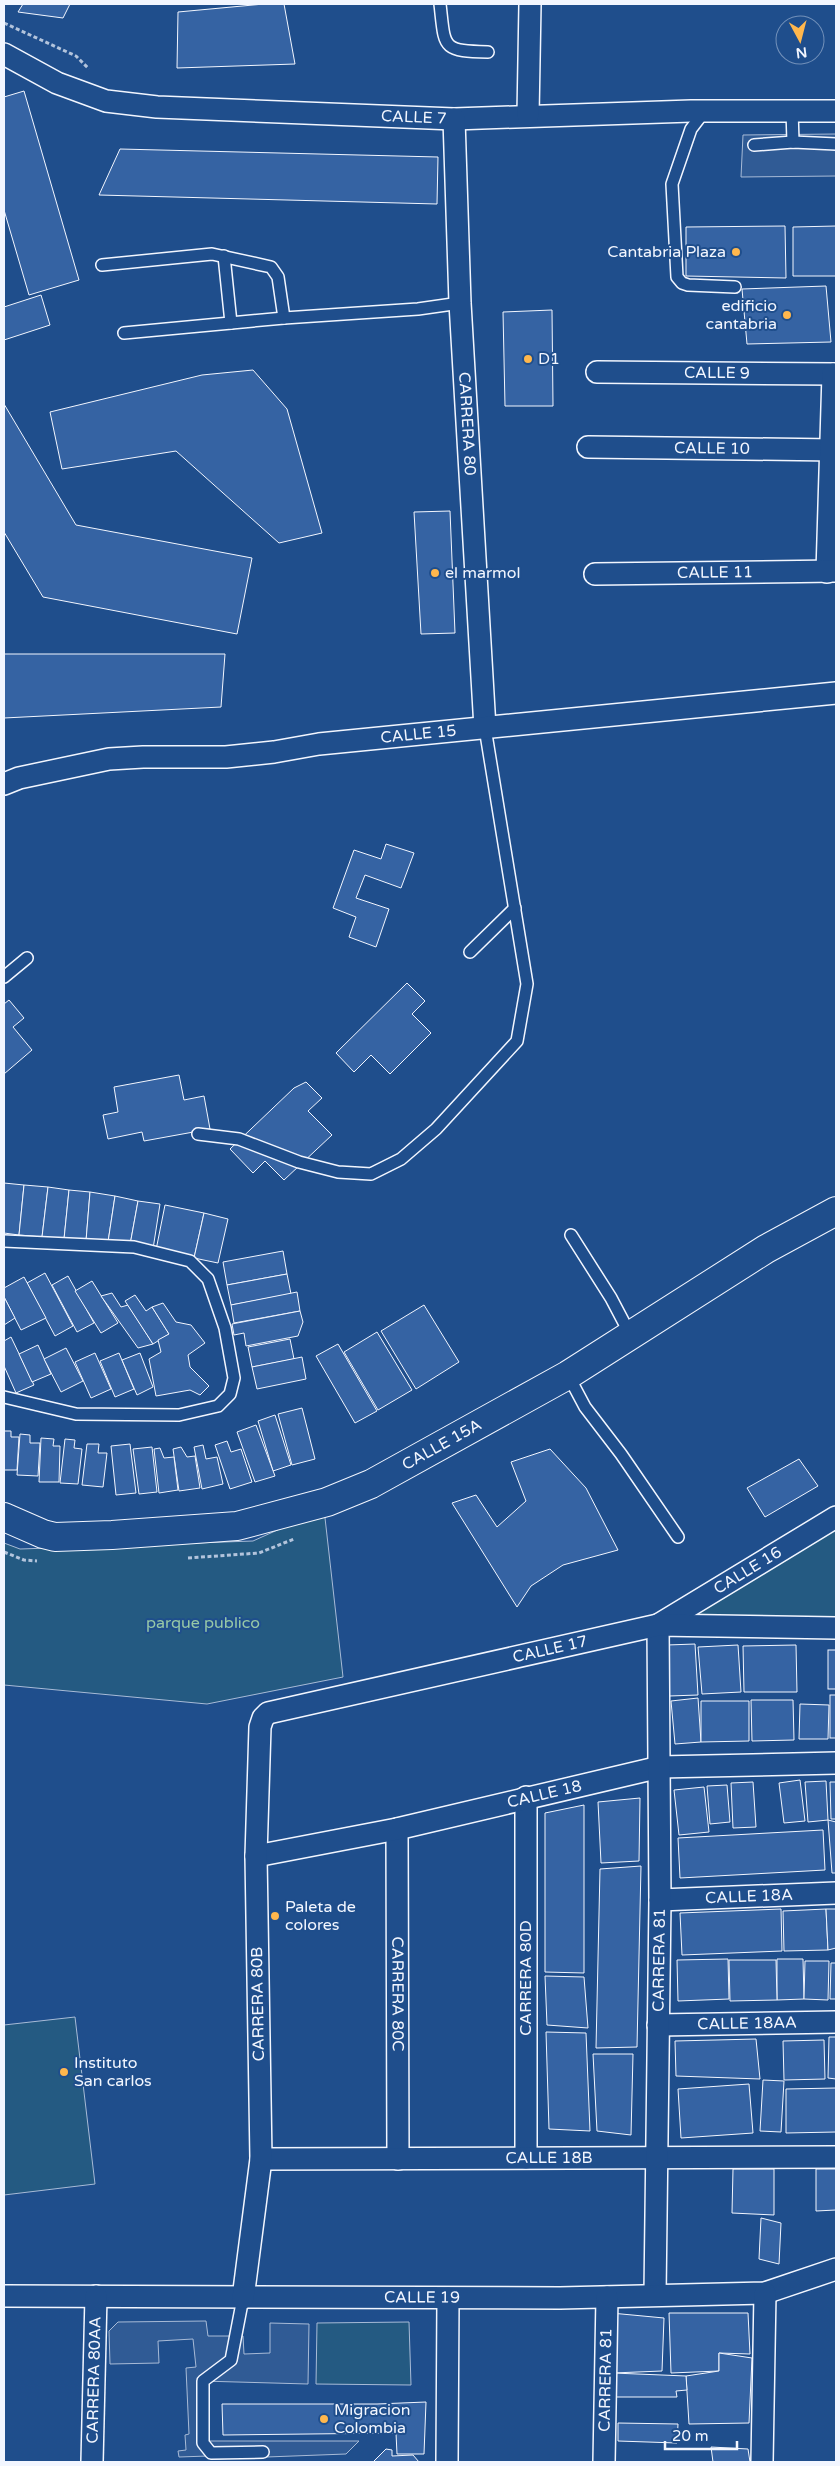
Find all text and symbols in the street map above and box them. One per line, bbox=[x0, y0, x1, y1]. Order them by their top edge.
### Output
north arrow bbox=[775, 15, 825, 65]
text: N bbox=[795, 43, 808, 62]
street label: CALLE 7 bbox=[380, 106, 447, 129]
place label: Cantabria Plaza bbox=[607, 242, 726, 262]
marker: Cantabria Plaza bbox=[730, 246, 742, 258]
place label: edificio cantabria bbox=[706, 296, 777, 334]
marker: edificio cantabria bbox=[781, 309, 793, 321]
place label: D1 bbox=[538, 349, 560, 369]
marker: D1 bbox=[522, 353, 534, 365]
street label: CALLE 9 bbox=[684, 363, 750, 383]
street label: CARRERA 80 bbox=[454, 371, 480, 476]
street label: CALLE 10 bbox=[674, 438, 750, 459]
street label: CALLE 11 bbox=[677, 562, 753, 583]
place label: el marmol bbox=[445, 563, 520, 583]
marker: el marmol bbox=[429, 567, 441, 579]
street label: CALLE 15 bbox=[380, 721, 457, 748]
street label: CALLE 15A bbox=[399, 1415, 485, 1475]
street label: CALLE 16 bbox=[710, 1542, 785, 1599]
park label: parque publico bbox=[146, 1613, 260, 1633]
street label: CALLE 17 bbox=[511, 1631, 589, 1667]
street label: CALLE 18 bbox=[505, 1776, 584, 1813]
street label: CALLE 18A bbox=[705, 1885, 793, 1908]
place label: Paleta de colores bbox=[285, 1897, 356, 1935]
street label: CARRERA 81 bbox=[649, 1908, 670, 2012]
marker: Paleta de colores bbox=[269, 1910, 281, 1922]
street label: CARRERA 80D bbox=[516, 1920, 536, 2036]
street label: CARRERA 80C bbox=[387, 1937, 408, 2051]
street label: CARRERA 80B bbox=[247, 1946, 269, 2062]
street label: CALLE 18AA bbox=[697, 2013, 797, 2034]
place label: Instituto San carlos bbox=[74, 2053, 152, 2091]
marker: Instituto San carlos bbox=[58, 2066, 70, 2078]
street label: CALLE 18B bbox=[505, 2148, 593, 2168]
street label: CALLE 19 bbox=[384, 2287, 460, 2308]
street label: CARRERA 80AA bbox=[82, 2316, 106, 2444]
street label: CARRERA 81 bbox=[595, 2328, 616, 2432]
place label: Migracion Colombia bbox=[334, 2400, 410, 2438]
marker: Migracion Colombia bbox=[318, 2413, 330, 2425]
scale bar bbox=[665, 2418, 738, 2450]
text: 20 m bbox=[672, 2427, 709, 2445]

